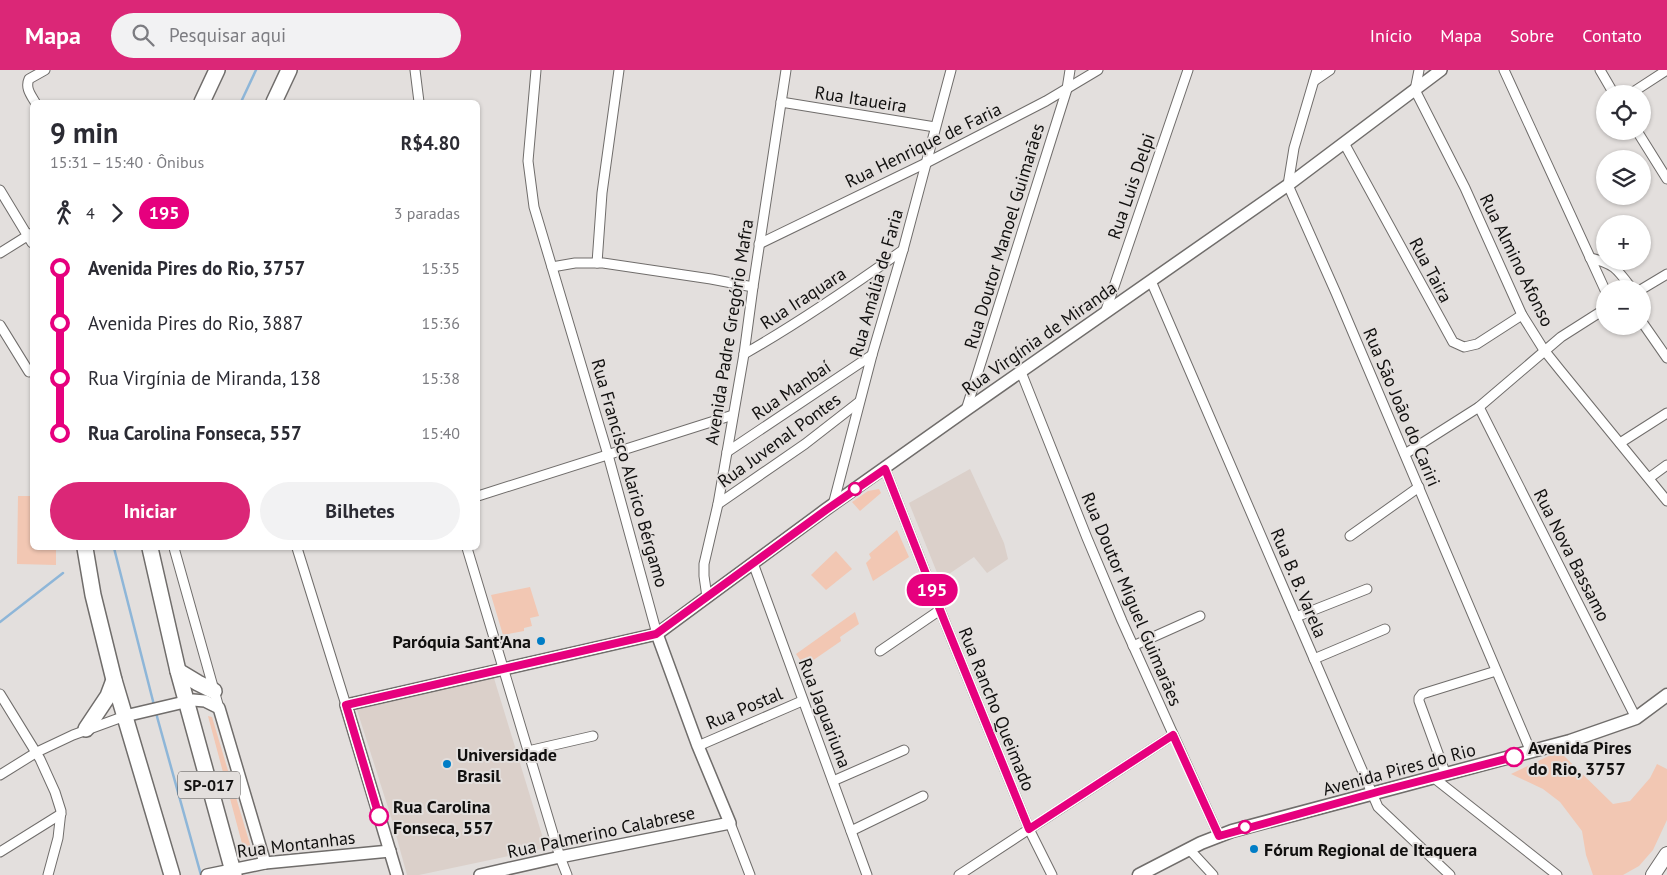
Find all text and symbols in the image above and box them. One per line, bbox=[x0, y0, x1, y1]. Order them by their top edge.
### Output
search box bbox=[111, 13, 461, 58]
text: Mapa bbox=[25, 20, 81, 51]
icon: search bbox=[129, 21, 157, 49]
text: Pesquisar aqui bbox=[169, 23, 286, 47]
text: Início bbox=[1370, 24, 1412, 47]
text: Mapa bbox=[1440, 24, 1482, 47]
text: Sobre bbox=[1510, 24, 1554, 47]
text: Contato bbox=[1582, 24, 1642, 47]
street label: Rua Itaueira bbox=[813, 80, 909, 118]
map controls bbox=[1596, 85, 1651, 335]
button: locate bbox=[1596, 85, 1651, 140]
street label: Rua Henrique de Faria bbox=[841, 97, 1005, 193]
text: 9 min bbox=[50, 114, 118, 151]
street label: Rua Doutor Manoel Guimarães bbox=[959, 121, 1049, 351]
street label: Rua Luis Delpi bbox=[1102, 130, 1160, 242]
text: R$4.80 bbox=[401, 131, 460, 155]
button: layers bbox=[1596, 150, 1651, 205]
text: 15:31 – 15:40 · Ônibus bbox=[50, 152, 204, 172]
street label: Rua Almino Afonso bbox=[1475, 190, 1559, 330]
icon: walk bbox=[50, 199, 78, 227]
icon: forward bbox=[103, 199, 131, 227]
text: 195 bbox=[149, 201, 179, 224]
text: 4 bbox=[86, 203, 95, 223]
text: 3 paradas bbox=[394, 203, 460, 223]
street label: Rua Amália de Faria bbox=[844, 206, 908, 360]
button: + bbox=[1596, 215, 1651, 270]
street label: Avenida Padre Gregório Mafra bbox=[700, 217, 758, 447]
street label: Rua Taira bbox=[1404, 234, 1458, 306]
text: Avenida Pires do Rio, 3757 bbox=[88, 256, 305, 280]
text: 15:35 bbox=[422, 258, 460, 278]
street label: Rua Iraquara bbox=[756, 262, 850, 334]
street label: Rua Virgínia de Miranda bbox=[957, 276, 1121, 400]
button: − bbox=[1596, 280, 1651, 335]
text: Avenida Pires do Rio, 3887 bbox=[88, 311, 303, 335]
text: 15:36 bbox=[422, 313, 460, 333]
street label: Rua São João do Cariri bbox=[1358, 324, 1446, 490]
street label: Rua Manbaí bbox=[747, 355, 835, 425]
street label: Rua Francisco Alarico Bérgamo bbox=[586, 356, 674, 590]
text: Rua Virgínia de Miranda, 138 bbox=[88, 366, 321, 390]
text: 15:38 bbox=[422, 368, 460, 388]
street label: Rua Juvenal Pontes bbox=[713, 388, 845, 492]
text: Rua Carolina Fonseca, 557 bbox=[88, 421, 302, 445]
text: 15:40 bbox=[422, 423, 460, 443]
button: Iniciar bbox=[50, 482, 250, 540]
button: Bilhetes bbox=[260, 482, 460, 540]
unlabelled marker bbox=[848, 482, 862, 496]
street label: Rua Nova Bassamo bbox=[1529, 485, 1615, 625]
street label: Rua Doutor Miguel Guimarães bbox=[1076, 489, 1188, 709]
street label: Rua B. B. Varela bbox=[1266, 525, 1332, 641]
line badge: 195 bbox=[903, 574, 961, 606]
text: 195 bbox=[917, 578, 947, 601]
street label: Rua Rancho Queimado bbox=[954, 624, 1040, 794]
place label: Paróquia Sant'Ana bbox=[392, 630, 531, 653]
marker: Paróquia Sant'Ana bbox=[535, 635, 547, 647]
street label: Rua Jaguariuna bbox=[794, 655, 856, 771]
street label: Rua Postal bbox=[702, 681, 786, 734]
place label: Avenida Pires do Rio, 3757 bbox=[1528, 736, 1632, 780]
street label: Avenida Pires do Rio bbox=[1320, 738, 1478, 800]
place label: Universidade Brasil bbox=[457, 743, 557, 787]
marker: Avenida Pires do Rio, 3757 bbox=[1504, 747, 1524, 767]
marker: Universidade Brasil bbox=[441, 758, 453, 770]
road number: SP-017 bbox=[178, 772, 240, 798]
place label: Rua Carolina Fonseca, 557 bbox=[393, 795, 493, 839]
street label: Rua Palmerino Calabrese bbox=[505, 801, 697, 863]
marker: Rua Carolina Fonseca, 557 bbox=[369, 806, 389, 826]
unlabelled marker bbox=[1238, 820, 1252, 834]
street label: Rua Montanhas bbox=[236, 825, 356, 863]
place label: Fórum Regional de Itaquera bbox=[1264, 838, 1477, 861]
marker: Fórum Regional de Itaquera bbox=[1248, 843, 1260, 855]

